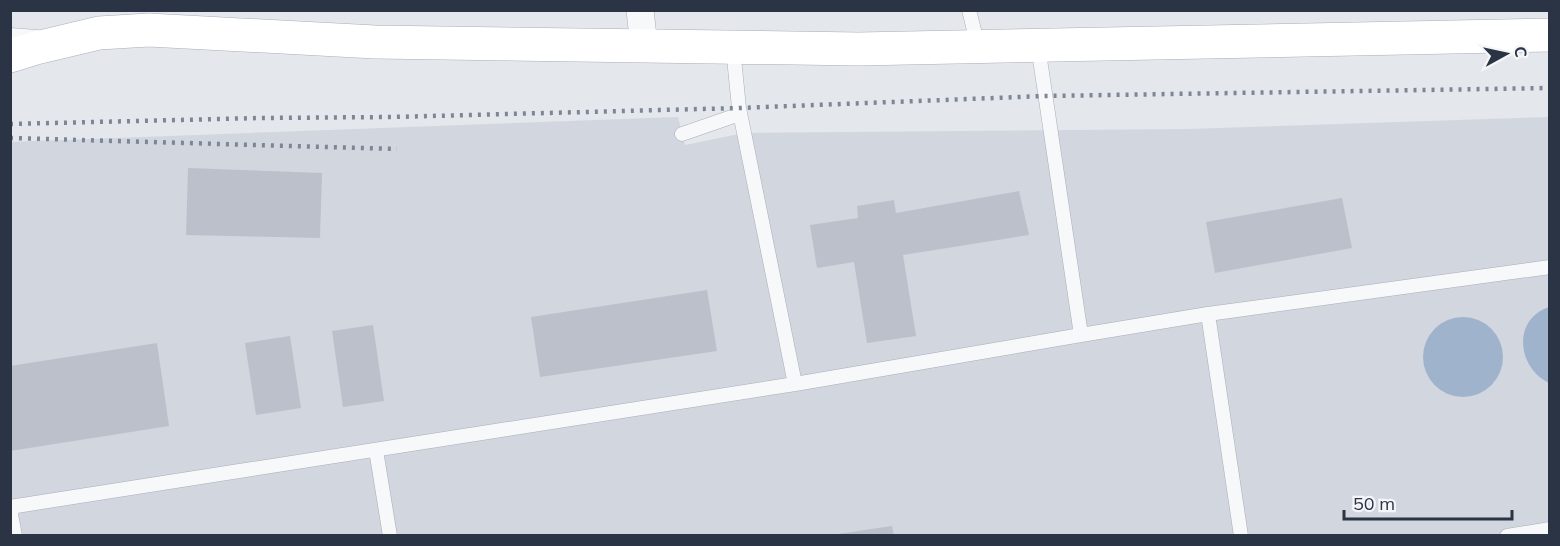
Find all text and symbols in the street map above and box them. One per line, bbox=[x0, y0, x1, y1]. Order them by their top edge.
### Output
north arrow bbox=[1476, 24, 1536, 84]
text: С bbox=[1510, 45, 1532, 59]
scale bar bbox=[1344, 483, 1512, 521]
text: 50 m bbox=[1353, 492, 1395, 515]

